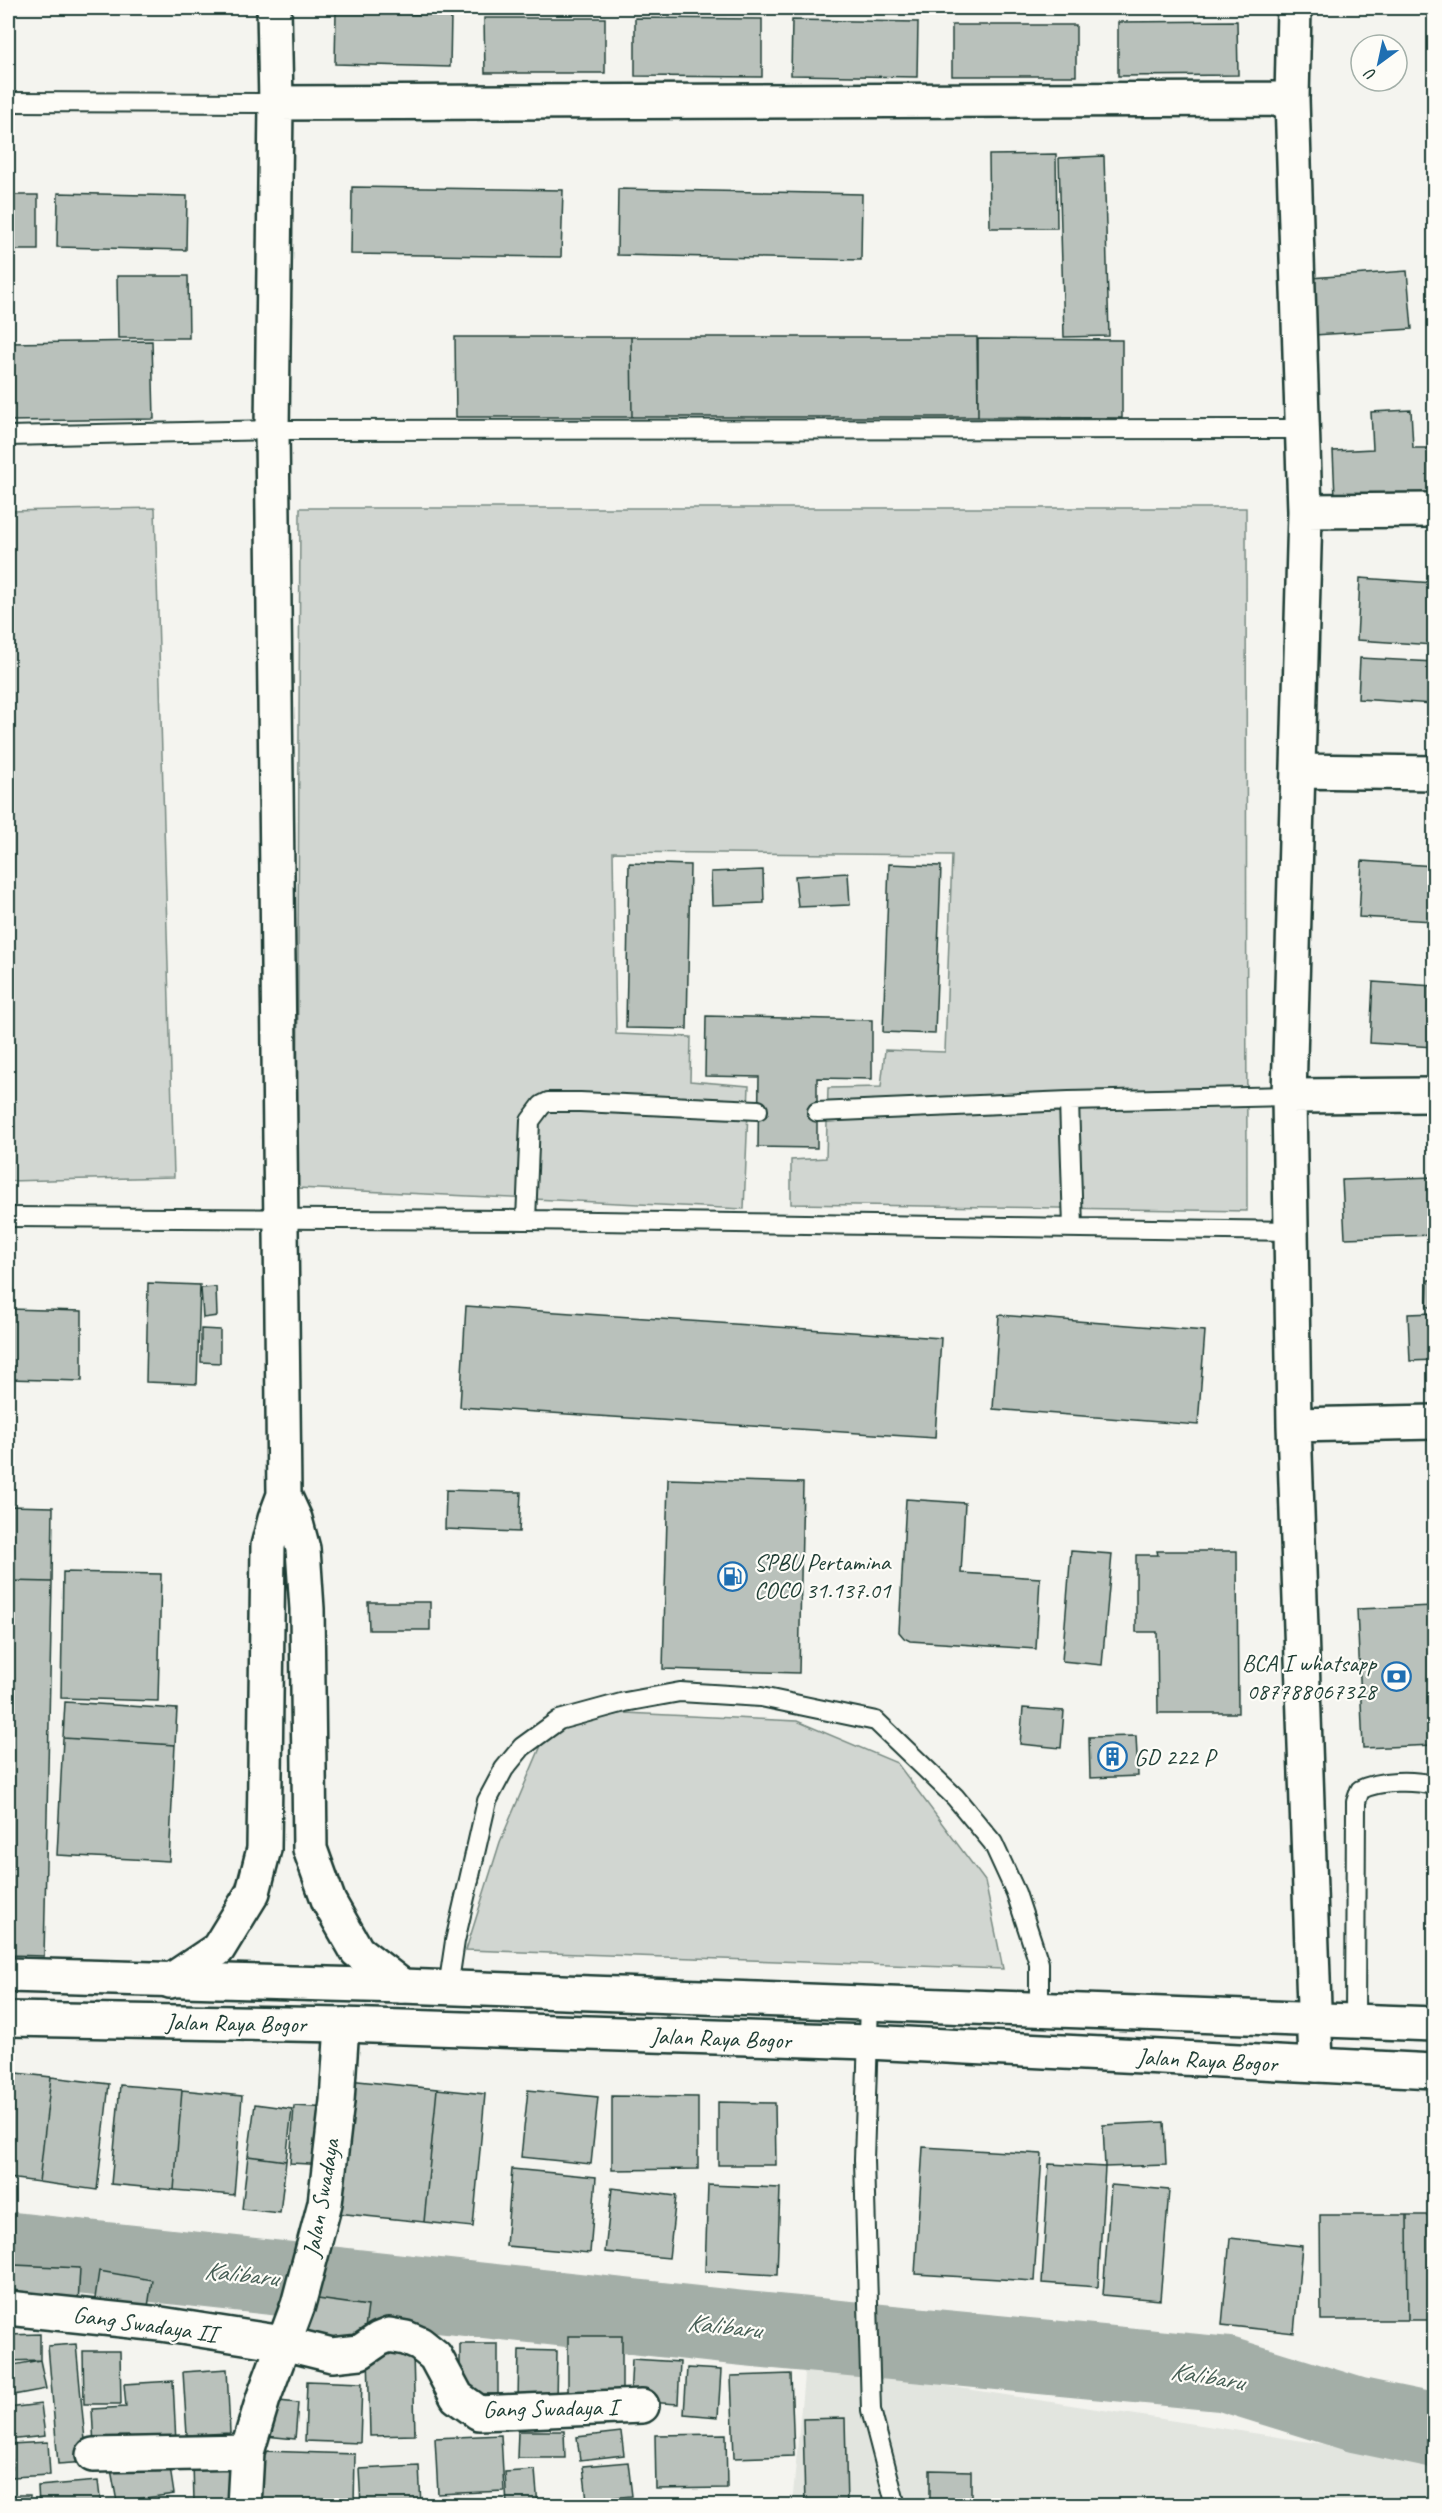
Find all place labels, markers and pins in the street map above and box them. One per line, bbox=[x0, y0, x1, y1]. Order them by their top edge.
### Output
place label: SPBU Pertamina COCO 31.137.01 bbox=[754, 1547, 892, 1605]
fuel station icon: SPBU Pertamina COCO 31.137.01 bbox=[717, 1560, 749, 1592]
place label: BCA I whatsapp 087788067328 bbox=[1242, 1648, 1378, 1706]
bank icon: BCA I whatsapp 087788067328 bbox=[1381, 1661, 1413, 1693]
building icon: GD 222 P bbox=[1097, 1741, 1129, 1773]
place label: GD 222 P bbox=[1134, 1742, 1219, 1772]

